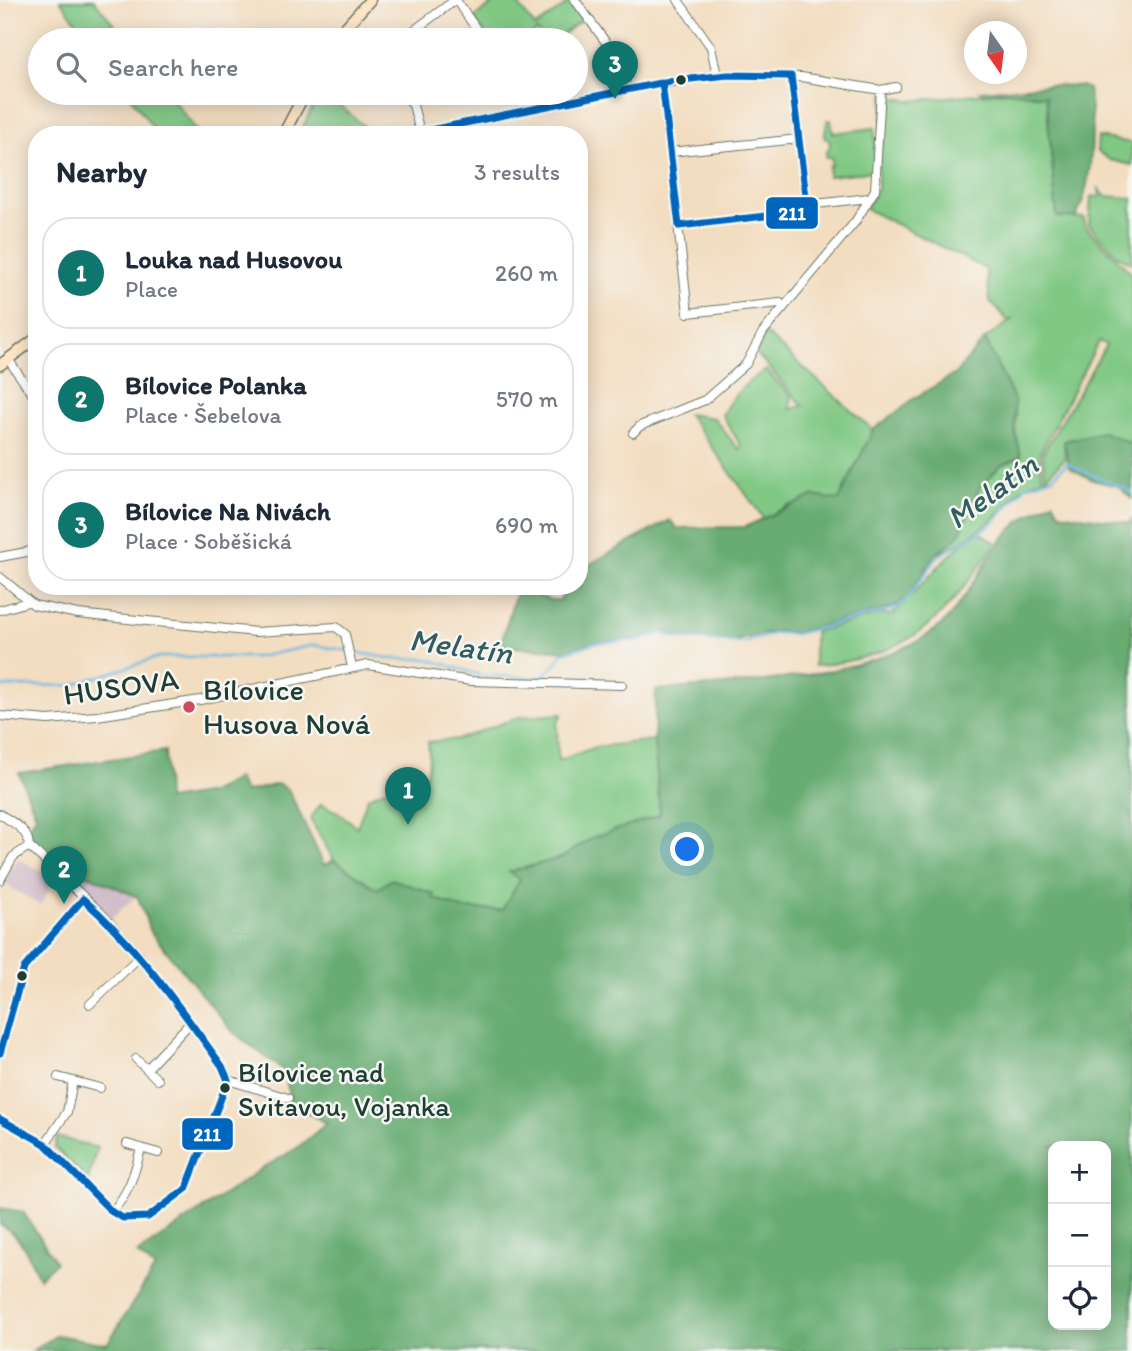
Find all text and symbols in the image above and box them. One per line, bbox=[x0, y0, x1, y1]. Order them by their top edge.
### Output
north arrow bbox=[964, 21, 1027, 84]
search box bbox=[28, 28, 588, 105]
pin: 3 bbox=[592, 41, 638, 99]
icon: search bbox=[52, 48, 90, 86]
text: Search here bbox=[108, 51, 238, 83]
unlabelled marker bbox=[674, 73, 688, 87]
text: Nearby bbox=[56, 153, 147, 190]
text: 3 results bbox=[474, 158, 560, 186]
line badge: 211 bbox=[765, 196, 819, 230]
text: 211 bbox=[778, 202, 806, 225]
text: Louka nad Husovou bbox=[125, 243, 342, 275]
text: 1 bbox=[76, 259, 86, 287]
text: 260 m bbox=[495, 259, 558, 287]
text: Place bbox=[125, 275, 178, 303]
text: Bílovice Polanka bbox=[125, 369, 307, 401]
text: 2 bbox=[75, 385, 87, 413]
text: 570 m bbox=[496, 385, 558, 413]
text: Place · Šebelova bbox=[125, 401, 282, 429]
water label: Melatín bbox=[939, 445, 1046, 537]
text: Bílovice Na Nivách bbox=[125, 495, 331, 527]
text: 3 bbox=[75, 511, 87, 539]
text: 690 m bbox=[495, 511, 558, 539]
text: Place · Soběšická bbox=[125, 527, 292, 555]
water label: Melatín bbox=[407, 620, 516, 672]
street label: HUSOVA bbox=[61, 660, 181, 713]
place label: Bílovice Husova Nová bbox=[203, 671, 371, 742]
marker: Bílovice Husova Nová bbox=[181, 699, 197, 715]
pin: 1 bbox=[385, 767, 431, 825]
your location bbox=[670, 832, 704, 866]
pin: 2 bbox=[41, 846, 87, 904]
unlabelled marker bbox=[15, 969, 29, 983]
place label: Bílovice nad Svitavou, Vojanka bbox=[238, 1055, 450, 1123]
marker: Bílovice nad Svitavou, Vojanka bbox=[218, 1081, 232, 1095]
line badge: 211 bbox=[181, 1117, 234, 1151]
text: 211 bbox=[193, 1123, 221, 1146]
map controls bbox=[1048, 1141, 1111, 1330]
button: + bbox=[1048, 1141, 1111, 1204]
button: − bbox=[1048, 1204, 1111, 1267]
button: locate bbox=[1048, 1267, 1111, 1330]

